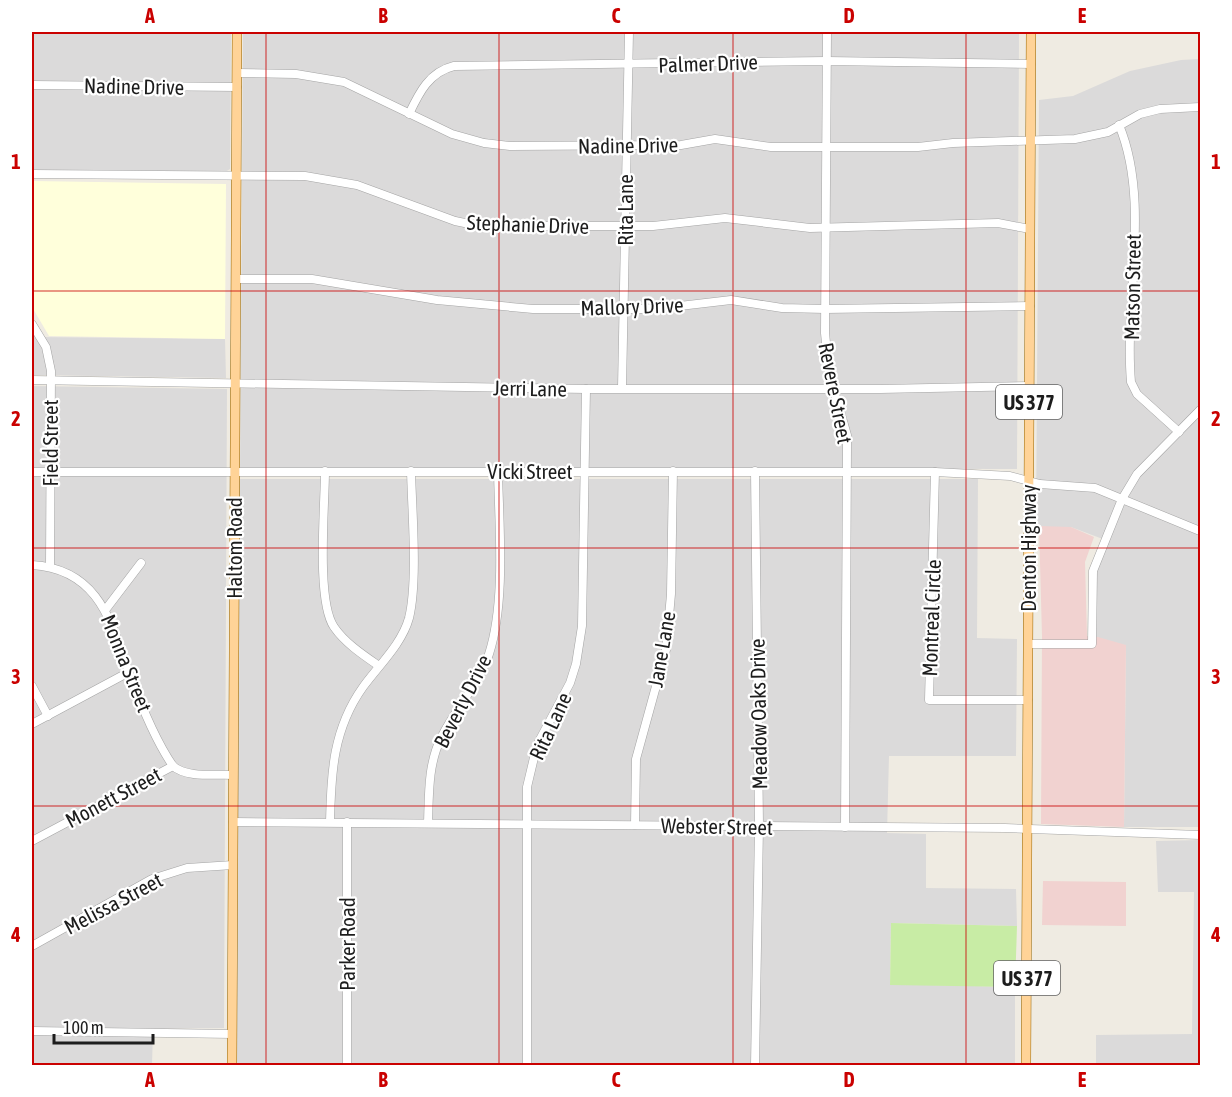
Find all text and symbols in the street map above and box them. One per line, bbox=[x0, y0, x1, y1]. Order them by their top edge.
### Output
text: A bbox=[144, 4, 155, 27]
text: B bbox=[378, 4, 388, 27]
text: C bbox=[612, 4, 621, 27]
text: D bbox=[843, 4, 855, 27]
text: E bbox=[1078, 4, 1087, 27]
street label: Palmer Drive bbox=[658, 49, 758, 77]
street label: Nadine Drive bbox=[84, 73, 184, 99]
street label: Nadine Drive bbox=[578, 132, 678, 158]
text: 1 bbox=[11, 150, 21, 173]
text: 1 bbox=[1211, 150, 1221, 173]
street label: Rita Lane bbox=[613, 174, 637, 246]
street label: Stephanie Drive bbox=[466, 210, 590, 238]
street label: Matson Street bbox=[1119, 234, 1145, 340]
street label: Mallory Drive bbox=[580, 292, 684, 320]
street label: Revere Street bbox=[814, 340, 858, 446]
street label: Jerri Lane bbox=[493, 375, 567, 401]
road number: US 377 bbox=[996, 385, 1062, 419]
street label: Field Street bbox=[38, 399, 62, 487]
text: 2 bbox=[11, 407, 21, 430]
text: 2 bbox=[1211, 407, 1221, 430]
street label: Vicki Street bbox=[487, 459, 573, 483]
street label: Denton Highway bbox=[1016, 484, 1040, 612]
street label: Haltom Road bbox=[222, 497, 246, 599]
street label: Montreal Circle bbox=[917, 559, 945, 677]
street label: Jane Lane bbox=[643, 609, 679, 689]
street label: Monna Street bbox=[97, 611, 157, 715]
street label: Meadow Oaks Drive bbox=[745, 638, 771, 790]
street label: Beverly Drive bbox=[428, 651, 496, 751]
text: 3 bbox=[11, 665, 21, 688]
text: 3 bbox=[1211, 665, 1221, 688]
street label: Rita Lane bbox=[524, 688, 576, 764]
street label: Monett Street bbox=[61, 762, 165, 832]
street label: Webster Street bbox=[661, 813, 773, 839]
street label: Melissa Street bbox=[60, 867, 166, 939]
street label: Parker Road bbox=[335, 897, 359, 991]
text: 4 bbox=[10, 923, 21, 946]
text: 4 bbox=[1210, 923, 1221, 946]
road number: US 377 bbox=[994, 961, 1060, 995]
scale bar bbox=[54, 1007, 153, 1045]
text: 100 m bbox=[63, 1017, 104, 1038]
text: A bbox=[144, 1068, 155, 1091]
text: B bbox=[378, 1068, 388, 1091]
text: C bbox=[612, 1068, 621, 1091]
text: D bbox=[843, 1068, 855, 1091]
text: E bbox=[1078, 1068, 1087, 1091]

